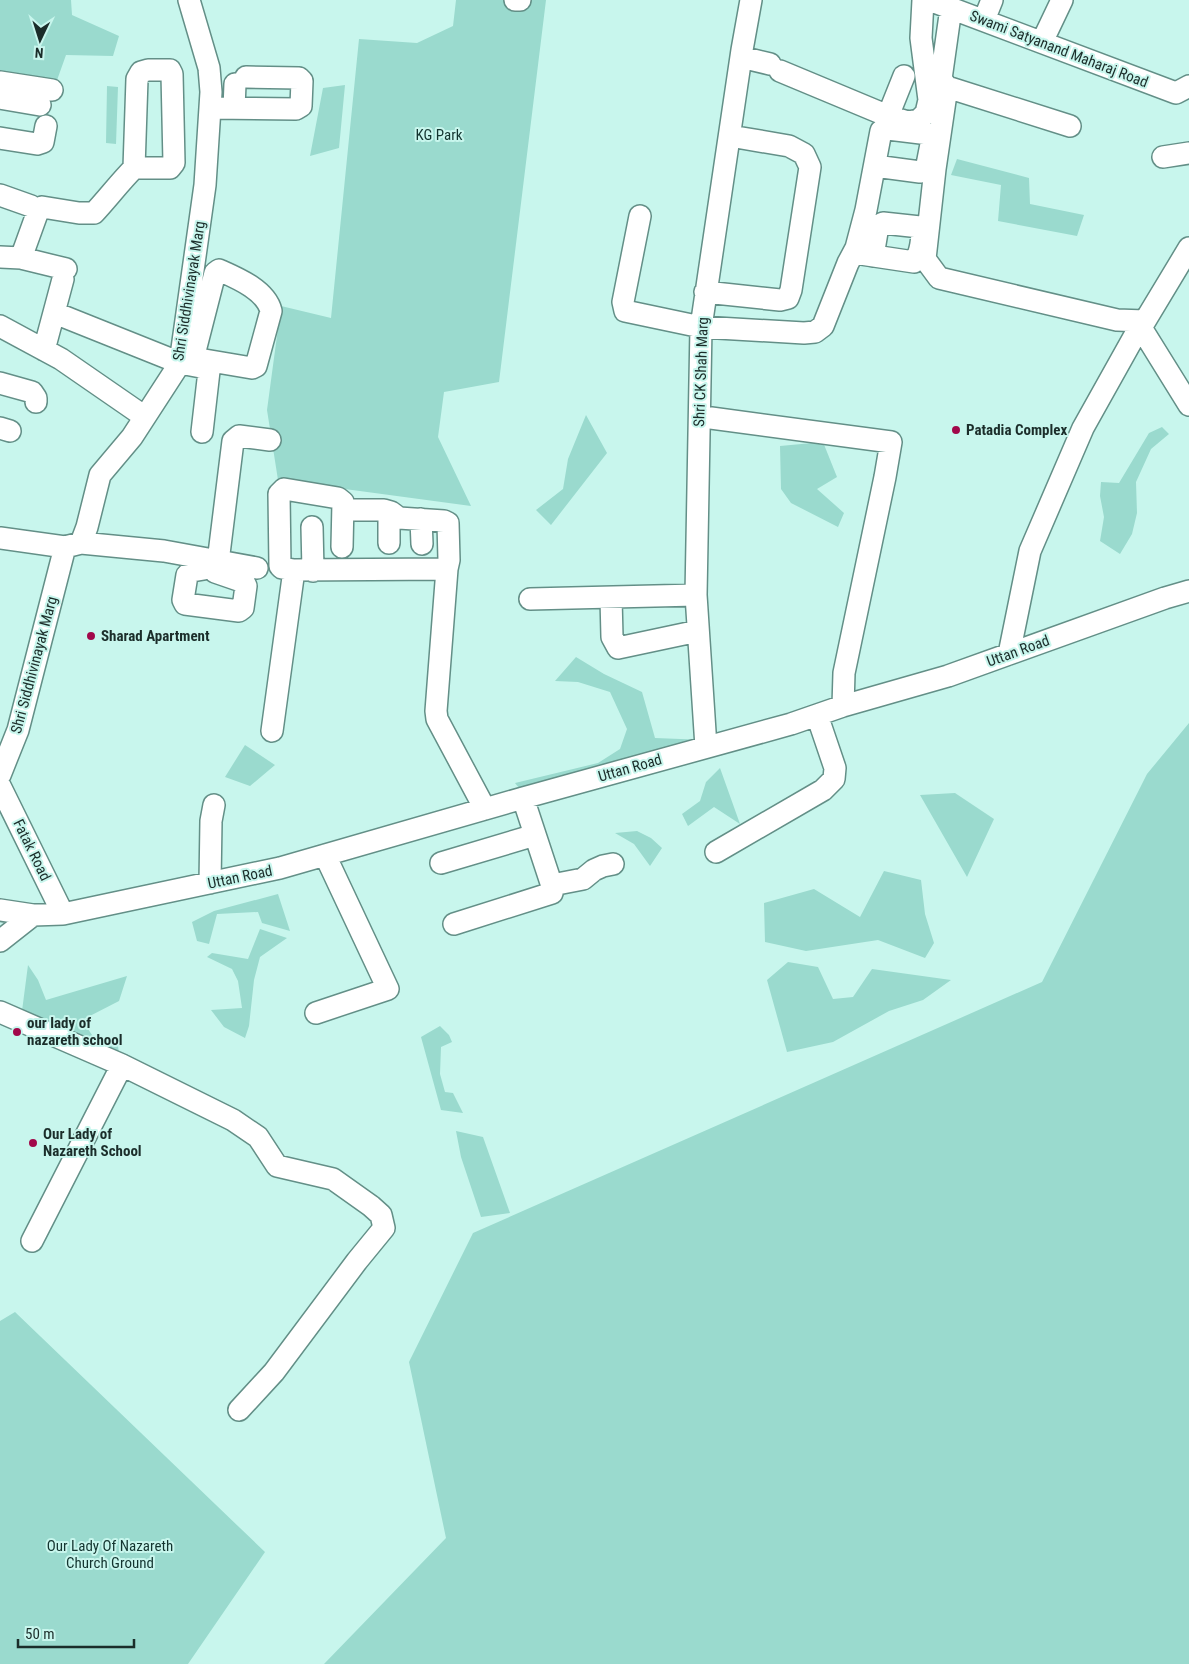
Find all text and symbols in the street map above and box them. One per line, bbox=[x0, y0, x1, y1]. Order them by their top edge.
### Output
street label: Swami Satyanand Maharaj Road bbox=[967, 7, 1151, 91]
north arrow bbox=[15, 15, 65, 65]
text: N bbox=[34, 45, 44, 61]
park label: KG Park bbox=[415, 126, 463, 144]
street label: Shri Siddhivinayak Marg bbox=[169, 220, 209, 362]
street label: Shri CK Shah Marg bbox=[690, 317, 712, 427]
place label: Patadia Complex bbox=[966, 421, 1067, 439]
marker: Patadia Complex bbox=[950, 424, 962, 436]
street label: Shri Siddhivinayak Marg bbox=[7, 594, 61, 736]
place label: Sharad Apartment bbox=[101, 627, 210, 645]
marker: Sharad Apartment bbox=[85, 630, 97, 642]
street label: Uttan Road bbox=[984, 631, 1052, 671]
street label: Uttan Road bbox=[596, 750, 664, 786]
street label: Fatak Road bbox=[9, 816, 55, 884]
street label: Uttan Road bbox=[206, 861, 274, 893]
place label: our lady of nazareth school bbox=[27, 1014, 123, 1049]
marker: our lady of nazareth school bbox=[11, 1026, 23, 1038]
place label: Our Lady of Nazareth School bbox=[43, 1125, 142, 1160]
marker: Our Lady of Nazareth School bbox=[27, 1137, 39, 1149]
park label: Our Lady Of Nazareth Church Ground bbox=[47, 1537, 173, 1572]
scale bar bbox=[18, 1616, 134, 1648]
text: 50 m bbox=[25, 1625, 55, 1643]

